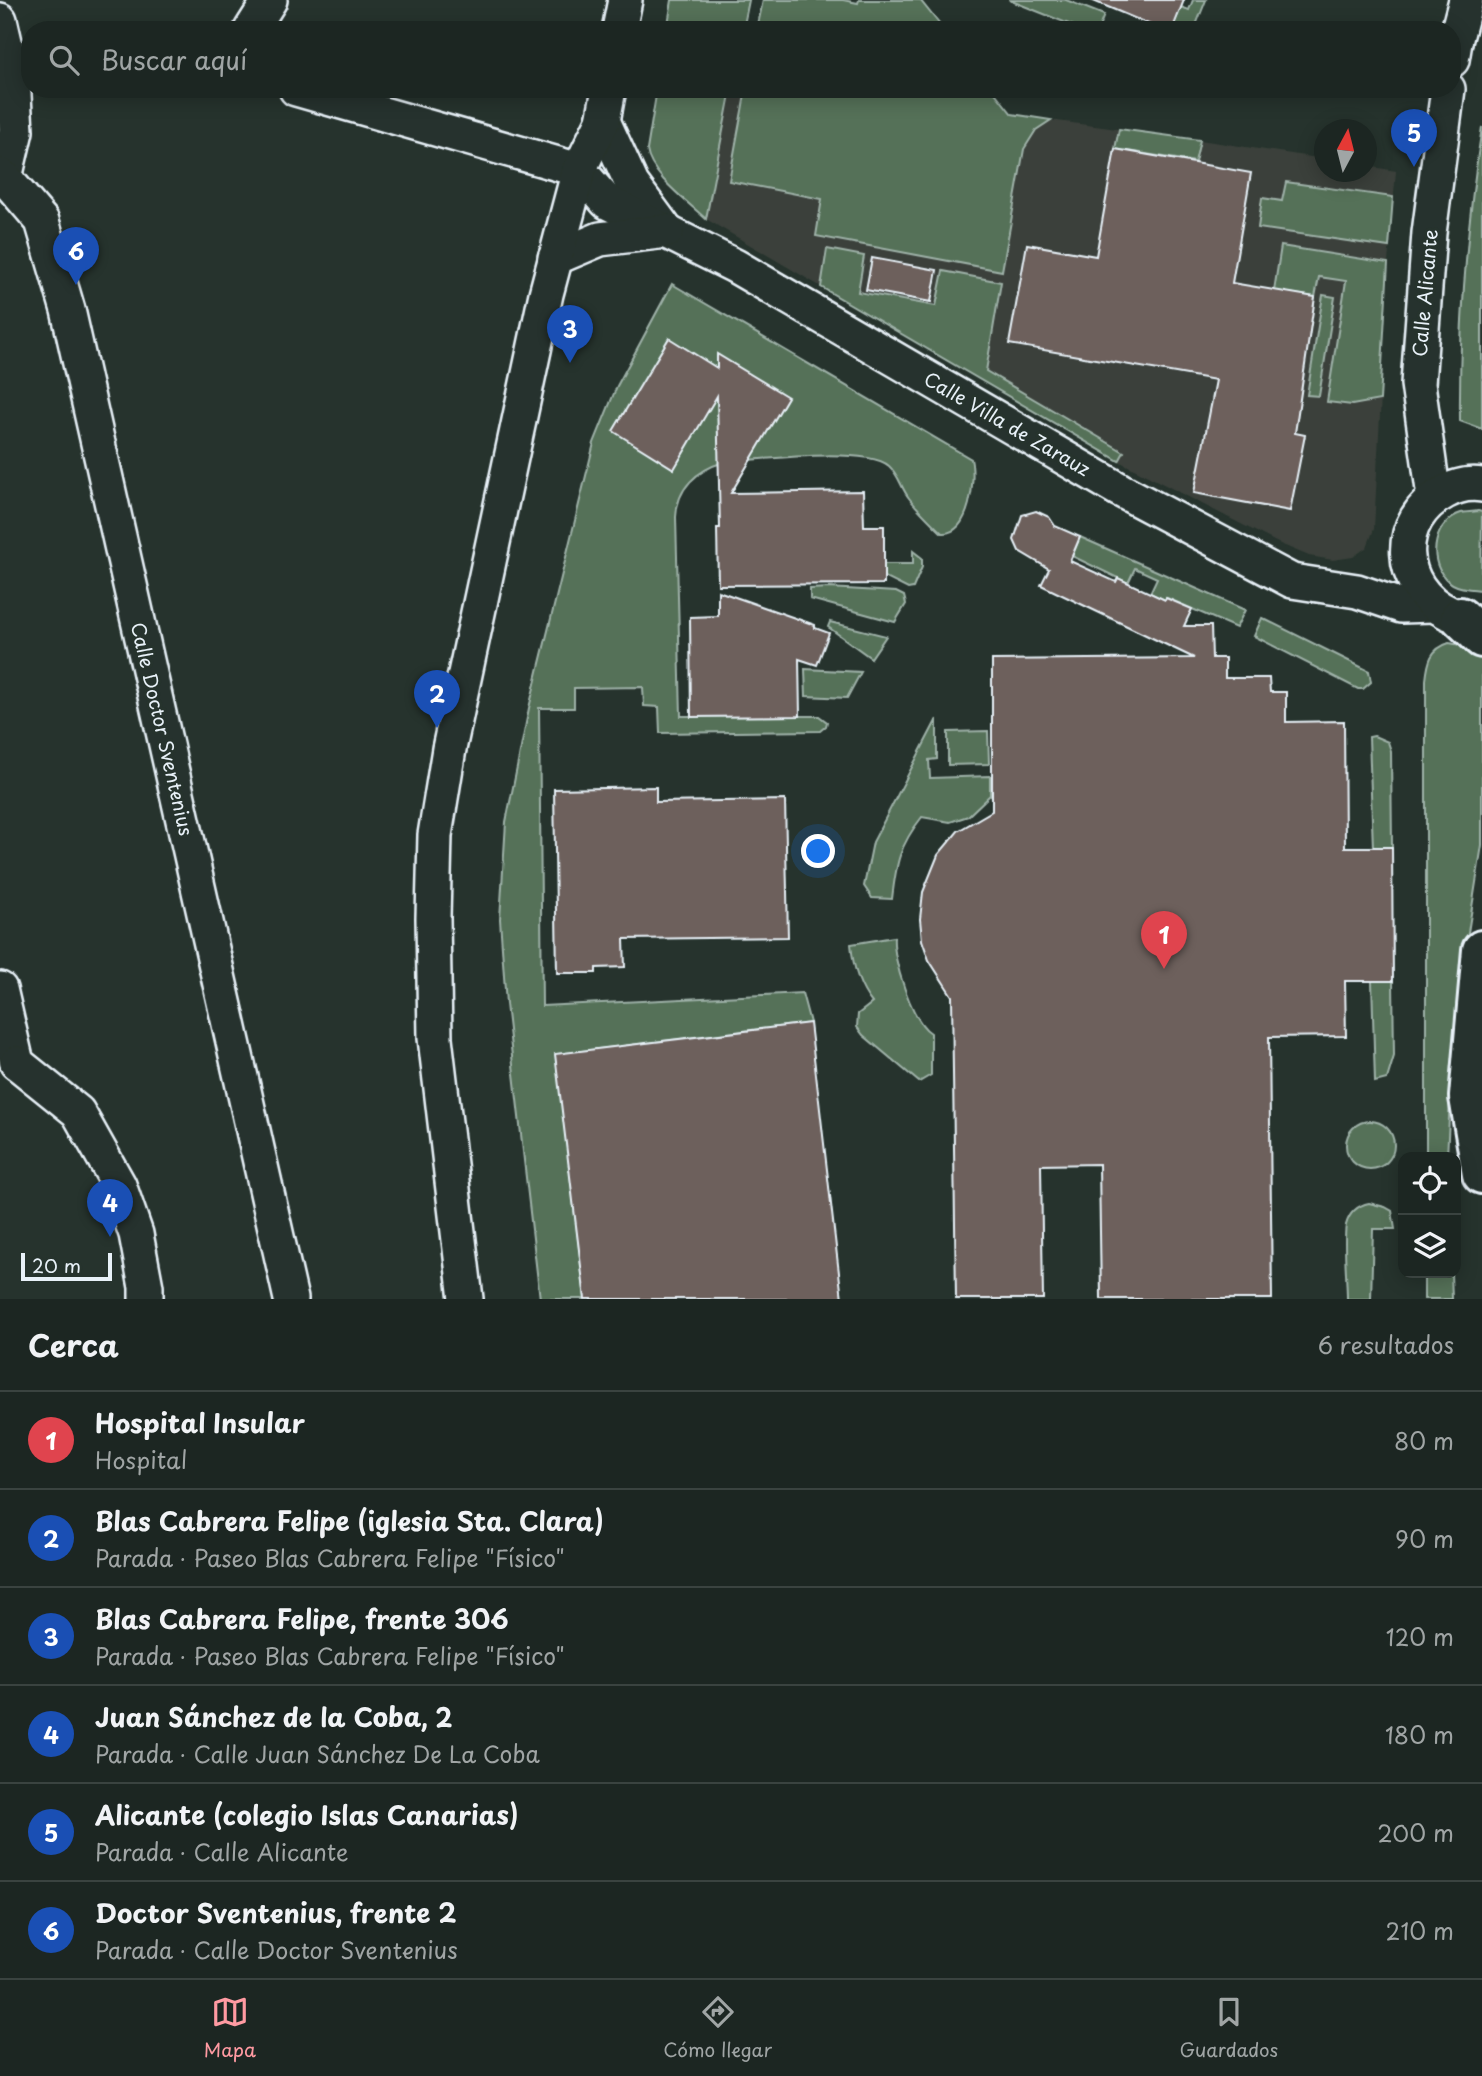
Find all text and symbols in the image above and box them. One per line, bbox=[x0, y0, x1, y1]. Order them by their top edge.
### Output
search box bbox=[21, 21, 1461, 98]
text: Buscar aquí bbox=[101, 40, 247, 79]
icon: search bbox=[45, 41, 83, 79]
pin: 5 bbox=[1391, 109, 1437, 167]
north arrow bbox=[1314, 119, 1377, 182]
pin: 6 bbox=[53, 227, 99, 285]
street label: Calle Alicante bbox=[1404, 228, 1444, 358]
pin: 3 bbox=[547, 305, 593, 363]
street label: Calle Villa de Zarauz bbox=[919, 364, 1096, 482]
street label: Calle Doctor Sventenius bbox=[125, 619, 201, 838]
pin: 2 bbox=[414, 670, 460, 728]
your location bbox=[801, 834, 835, 868]
pin: 1 bbox=[1141, 911, 1187, 969]
map controls bbox=[1398, 1152, 1461, 1278]
button: locate bbox=[1398, 1152, 1461, 1215]
pin: 4 bbox=[87, 1179, 133, 1237]
button: layers bbox=[1398, 1215, 1461, 1278]
scale bar bbox=[21, 1250, 112, 1282]
text: 20 m bbox=[32, 1251, 81, 1279]
text: Cerca bbox=[28, 1322, 119, 1367]
text: 6 resultados bbox=[1318, 1327, 1454, 1362]
text: Hospital Insular bbox=[95, 1403, 305, 1442]
text: 1 bbox=[46, 1423, 57, 1458]
text: 80 m bbox=[1394, 1423, 1454, 1458]
text: Hospital bbox=[95, 1442, 187, 1477]
text: Blas Cabrera Felipe (iglesia Sta. Clara) bbox=[95, 1501, 604, 1540]
text: 2 bbox=[43, 1521, 59, 1556]
text: 90 m bbox=[1395, 1521, 1454, 1556]
text: Parada · Paseo Blas Cabrera Felipe "Físico" bbox=[95, 1540, 565, 1575]
text: Blas Cabrera Felipe, frente 306 bbox=[95, 1599, 509, 1638]
text: 3 bbox=[43, 1619, 59, 1654]
text: 120 m bbox=[1386, 1619, 1454, 1654]
text: Parada · Paseo Blas Cabrera Felipe "Físico" bbox=[95, 1638, 565, 1673]
text: Juan Sánchez de la Coba, 2 bbox=[95, 1697, 453, 1736]
text: 4 bbox=[43, 1717, 59, 1752]
text: 180 m bbox=[1385, 1717, 1454, 1752]
text: Parada · Calle Juan Sánchez De La Coba bbox=[95, 1736, 540, 1771]
text: Alicante (colegio Islas Canarias) bbox=[95, 1795, 519, 1834]
text: 5 bbox=[44, 1815, 58, 1850]
text: 200 m bbox=[1377, 1815, 1454, 1850]
text: Parada · Calle Alicante bbox=[95, 1834, 349, 1869]
text: Doctor Sventenius, frente 2 bbox=[95, 1893, 457, 1932]
text: 6 bbox=[43, 1913, 59, 1948]
text: 210 m bbox=[1386, 1913, 1454, 1948]
text: Parada · Calle Doctor Sventenius bbox=[95, 1932, 458, 1967]
tab: Mapa bbox=[204, 1993, 256, 2063]
tab: Cómo llegar bbox=[663, 1993, 772, 2063]
tab: Guardados bbox=[1179, 1993, 1278, 2063]

